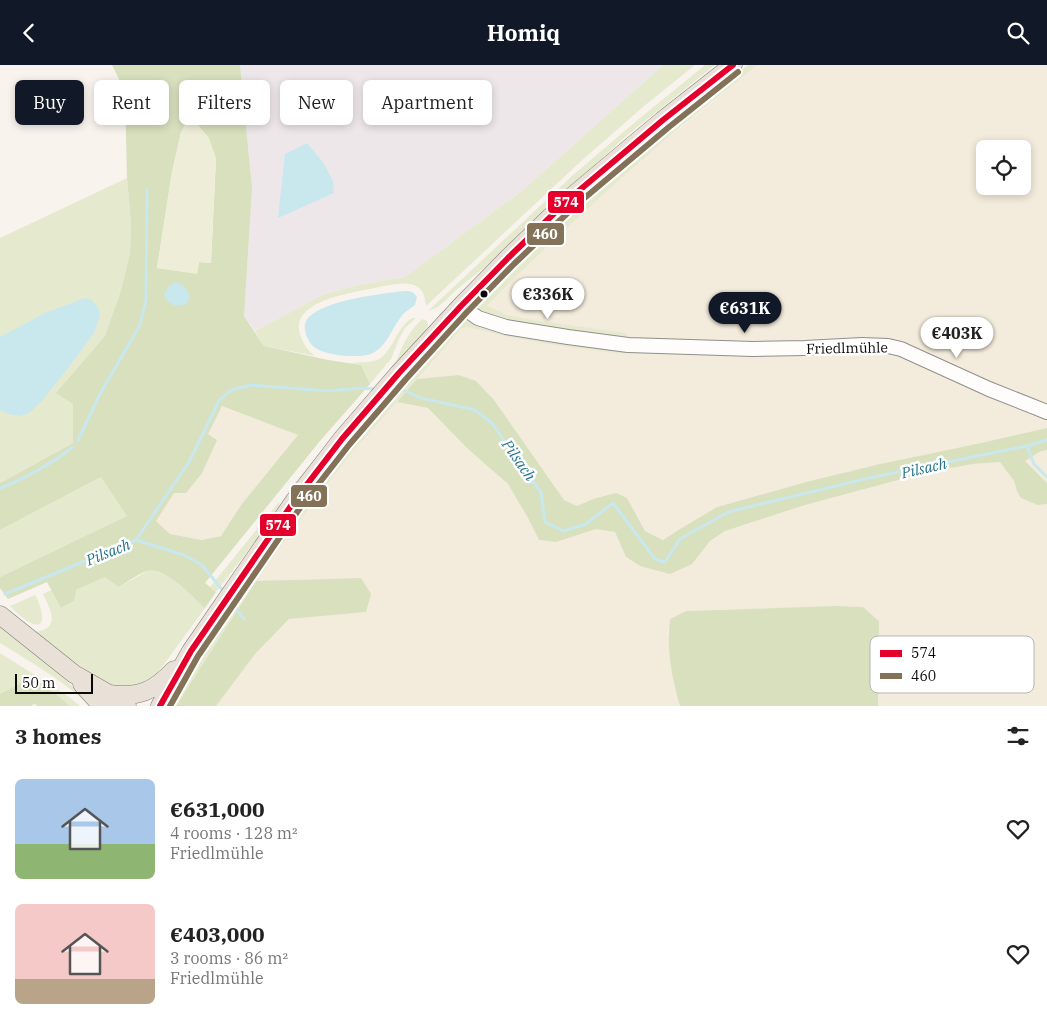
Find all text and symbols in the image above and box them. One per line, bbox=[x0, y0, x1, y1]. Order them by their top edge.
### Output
text: Homiq bbox=[487, 18, 560, 47]
icon: back bbox=[15, 19, 43, 47]
icon: search bbox=[1004, 19, 1032, 47]
chip: Buy bbox=[15, 80, 84, 125]
chip: Rent bbox=[94, 80, 169, 125]
chip: Filters bbox=[179, 80, 270, 125]
chip: New bbox=[280, 80, 353, 125]
chip: Apartment bbox=[363, 80, 492, 125]
map controls bbox=[976, 140, 1031, 195]
button: locate bbox=[976, 140, 1031, 195]
line badge: 574 bbox=[547, 190, 585, 214]
text: 574 bbox=[553, 193, 579, 211]
line badge: 460 bbox=[526, 222, 565, 246]
text: 460 bbox=[532, 225, 558, 243]
pin: €336K bbox=[513, 277, 583, 320]
text: €336K bbox=[522, 284, 574, 304]
unlabelled marker bbox=[479, 289, 489, 299]
pin: €631K bbox=[710, 291, 780, 334]
text: €631K bbox=[719, 298, 771, 318]
pin: €403K bbox=[922, 317, 992, 359]
text: €403K bbox=[931, 323, 983, 343]
street label: Friedlmühle bbox=[806, 338, 888, 358]
water label: Pilsach bbox=[497, 435, 540, 485]
water label: Pilsach bbox=[898, 453, 949, 483]
line badge: 460 bbox=[290, 484, 328, 508]
text: 460 bbox=[296, 487, 322, 505]
line badge: 574 bbox=[259, 513, 297, 537]
text: 574 bbox=[265, 516, 291, 534]
water label: Pilsach bbox=[82, 534, 134, 570]
legend bbox=[870, 636, 1034, 693]
text: 574 bbox=[911, 644, 936, 662]
text: 460 bbox=[911, 667, 936, 685]
scale bar bbox=[15, 671, 92, 694]
text: 50 m bbox=[22, 674, 55, 692]
text: 3 homes bbox=[15, 722, 101, 750]
icon: filters bbox=[1004, 722, 1032, 750]
text: €631,000 bbox=[170, 795, 265, 823]
icon: home bbox=[55, 799, 115, 859]
icon: heart bbox=[1004, 815, 1032, 843]
text: 4 rooms · 128 m² bbox=[170, 823, 298, 843]
text: Friedlmühle bbox=[170, 843, 264, 863]
text: €403,000 bbox=[170, 920, 265, 948]
icon: home bbox=[55, 924, 115, 984]
icon: heart bbox=[1004, 940, 1032, 968]
text: 3 rooms · 86 m² bbox=[170, 948, 288, 968]
text: Friedlmühle bbox=[170, 968, 264, 988]

